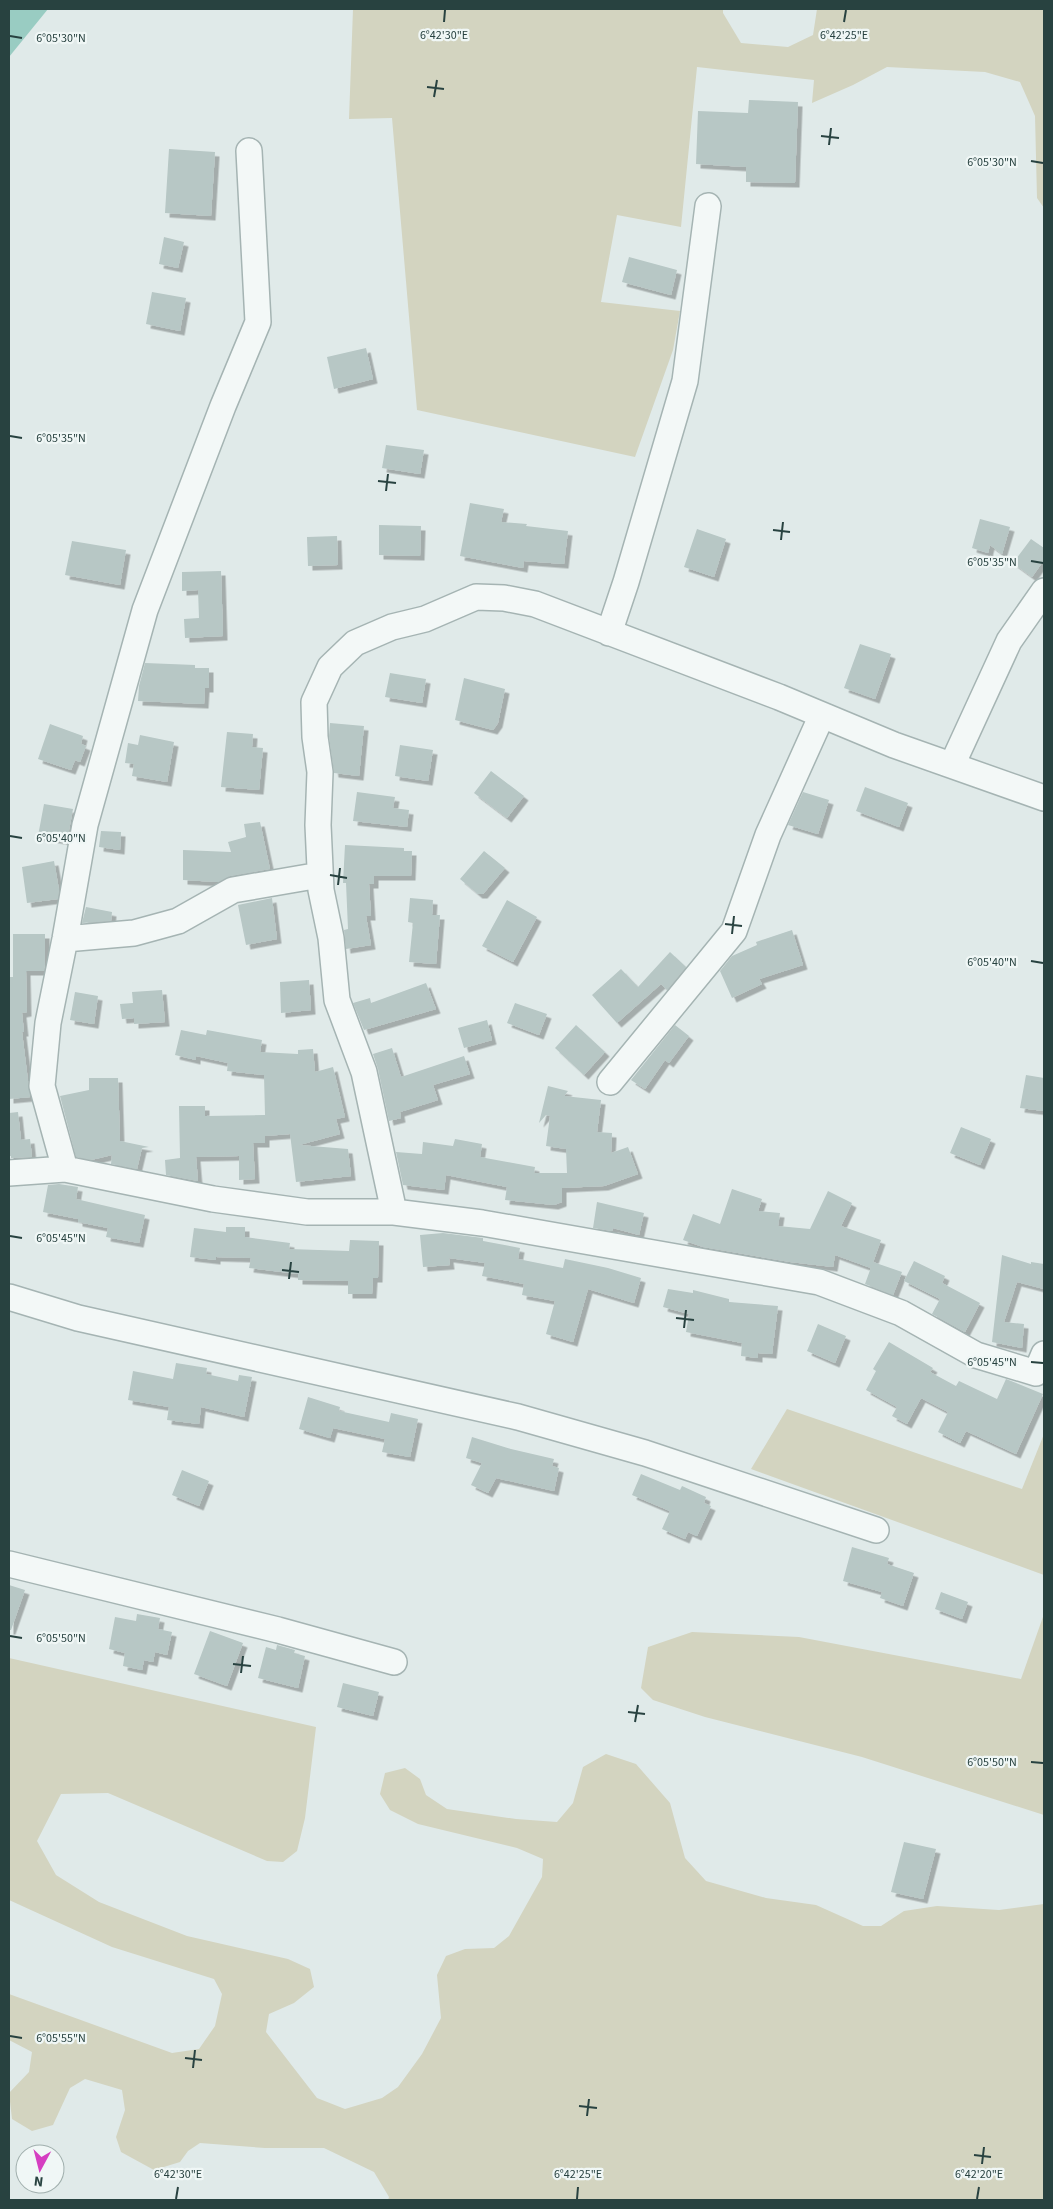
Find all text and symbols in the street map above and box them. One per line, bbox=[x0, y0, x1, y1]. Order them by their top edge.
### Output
text: 6°42'30"E bbox=[420, 27, 468, 44]
text: 6°42'25"E bbox=[820, 27, 868, 44]
text: 6°05'30"N bbox=[36, 30, 86, 47]
text: 6°05'30"N bbox=[967, 154, 1017, 171]
text: 6°05'35"N bbox=[36, 430, 86, 447]
text: 6°05'35"N bbox=[967, 554, 1017, 571]
text: 6°05'40"N bbox=[36, 830, 86, 847]
text: 6°05'40"N bbox=[967, 954, 1017, 971]
text: 6°05'45"N bbox=[36, 1230, 86, 1247]
text: 6°05'45"N bbox=[967, 1354, 1017, 1371]
text: 6°05'50"N bbox=[36, 1630, 86, 1647]
text: 6°05'50"N bbox=[967, 1754, 1017, 1771]
text: 6°05'55"N bbox=[36, 2030, 86, 2047]
north arrow bbox=[15, 2144, 65, 2194]
text: 6°42'30"E bbox=[154, 2166, 202, 2183]
text: 6°42'25"E bbox=[554, 2166, 602, 2183]
text: 6°42'20"E bbox=[955, 2166, 1003, 2183]
text: N bbox=[33, 2170, 44, 2191]

